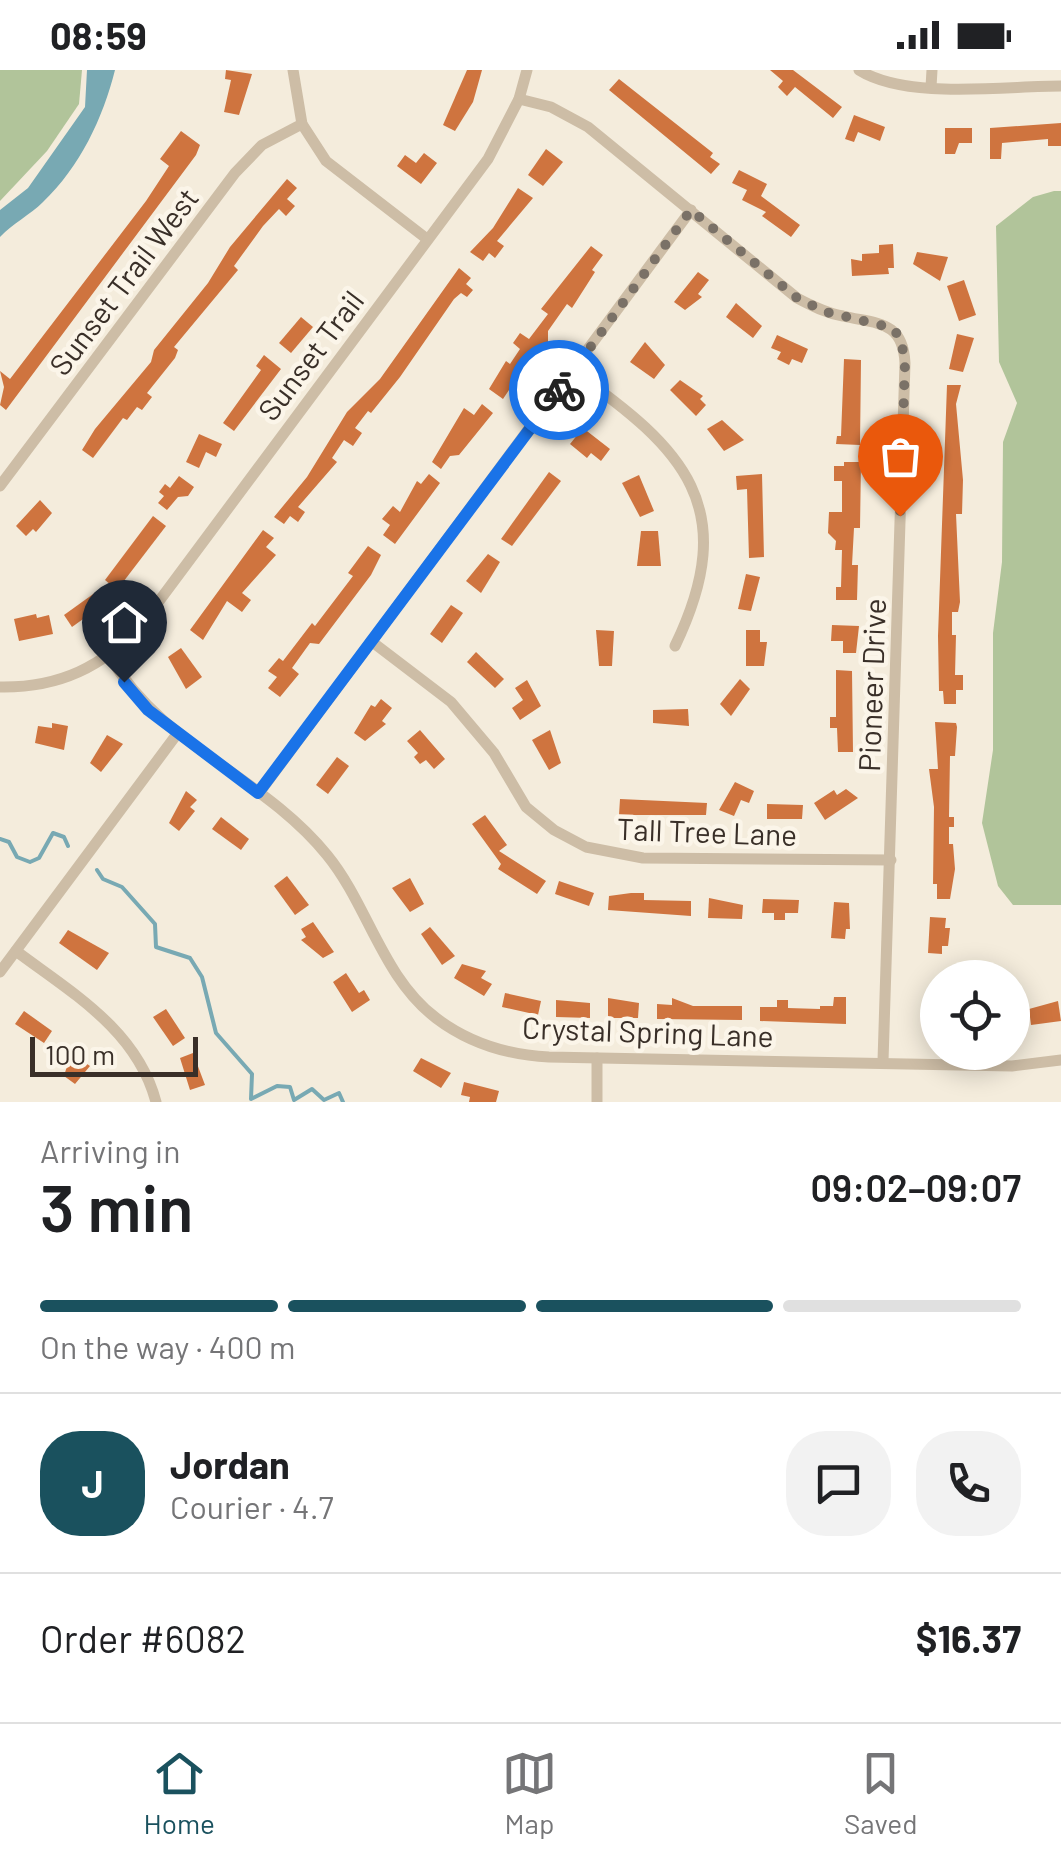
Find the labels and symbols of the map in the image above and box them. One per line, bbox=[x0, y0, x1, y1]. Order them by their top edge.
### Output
street label: Sunset Trail West bbox=[41, 180, 205, 382]
street label: Sunset Trail bbox=[250, 283, 370, 427]
courier bbox=[509, 340, 609, 440]
pin bbox=[858, 414, 943, 517]
pin bbox=[82, 580, 167, 683]
street label: Pioneer Drive bbox=[850, 598, 892, 772]
street label: Tall Tree Lane bbox=[616, 810, 798, 852]
street label: Crystal Spring Lane bbox=[522, 1009, 774, 1053]
scale bar bbox=[30, 1032, 198, 1076]

